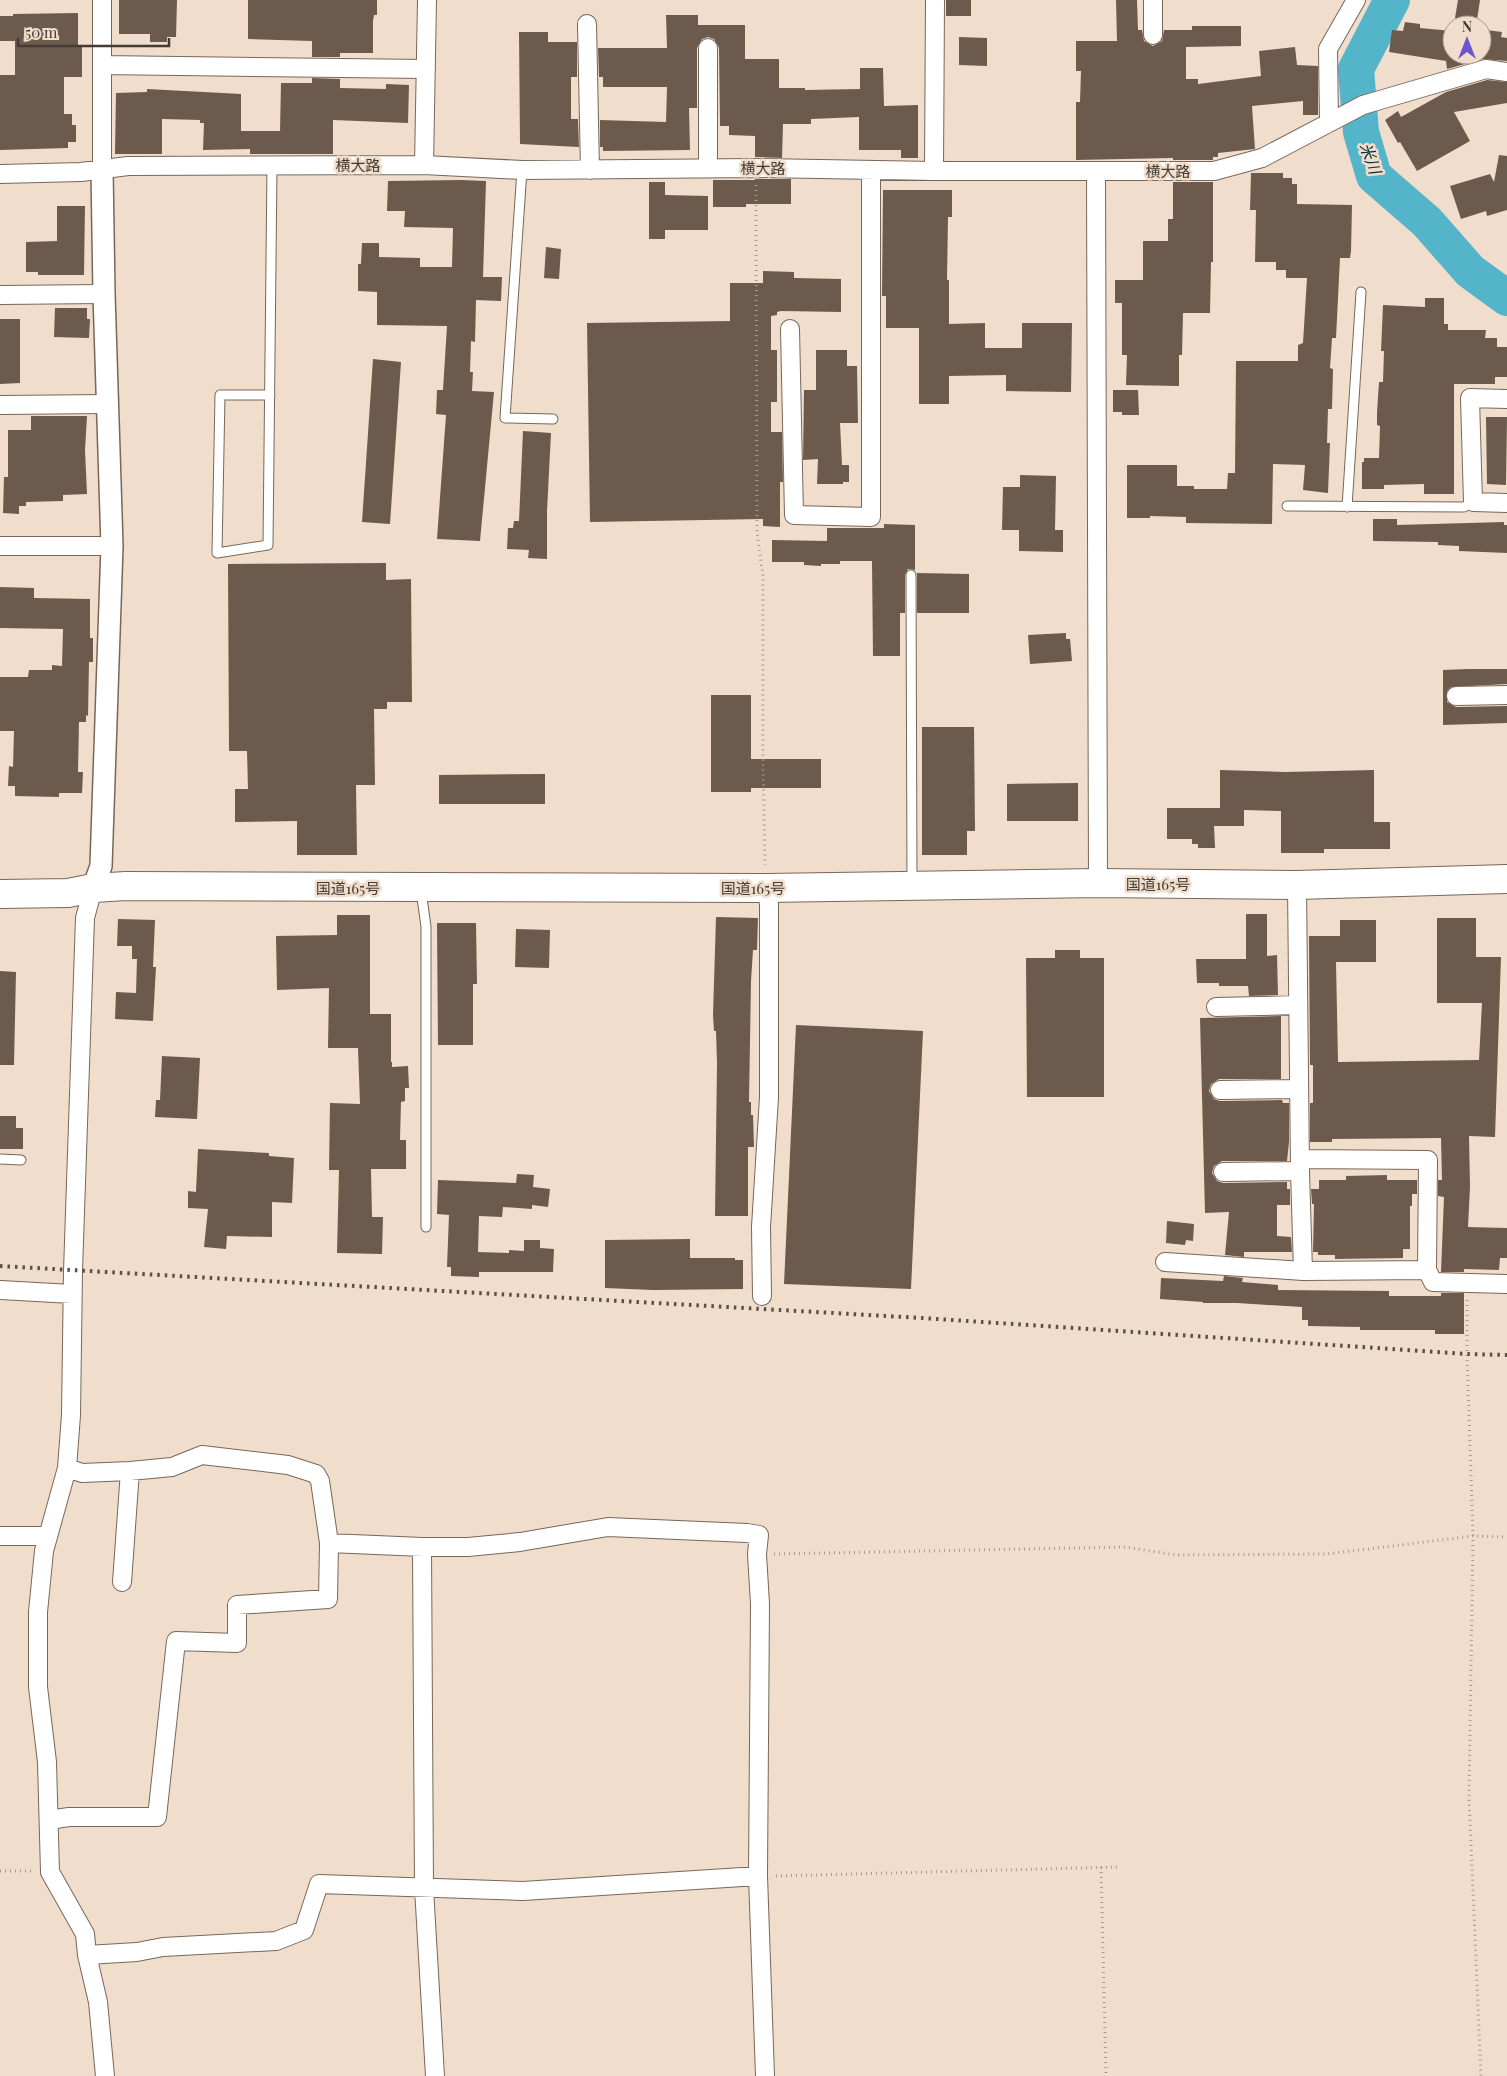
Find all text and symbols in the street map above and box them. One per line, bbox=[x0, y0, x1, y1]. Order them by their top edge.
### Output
scale bar bbox=[18, 15, 169, 47]
north arrow bbox=[1442, 15, 1492, 65]
text: N bbox=[1462, 17, 1472, 36]
text: 50 m bbox=[25, 22, 58, 42]
water label: 米川 bbox=[1356, 139, 1387, 178]
street label: 横大路 bbox=[335, 155, 381, 175]
street label: 横大路 bbox=[740, 158, 786, 178]
street label: 横大路 bbox=[1145, 161, 1191, 181]
street label: 国道165号 bbox=[1126, 874, 1190, 894]
street label: 国道165号 bbox=[316, 878, 380, 898]
street label: 国道165号 bbox=[721, 878, 785, 898]

